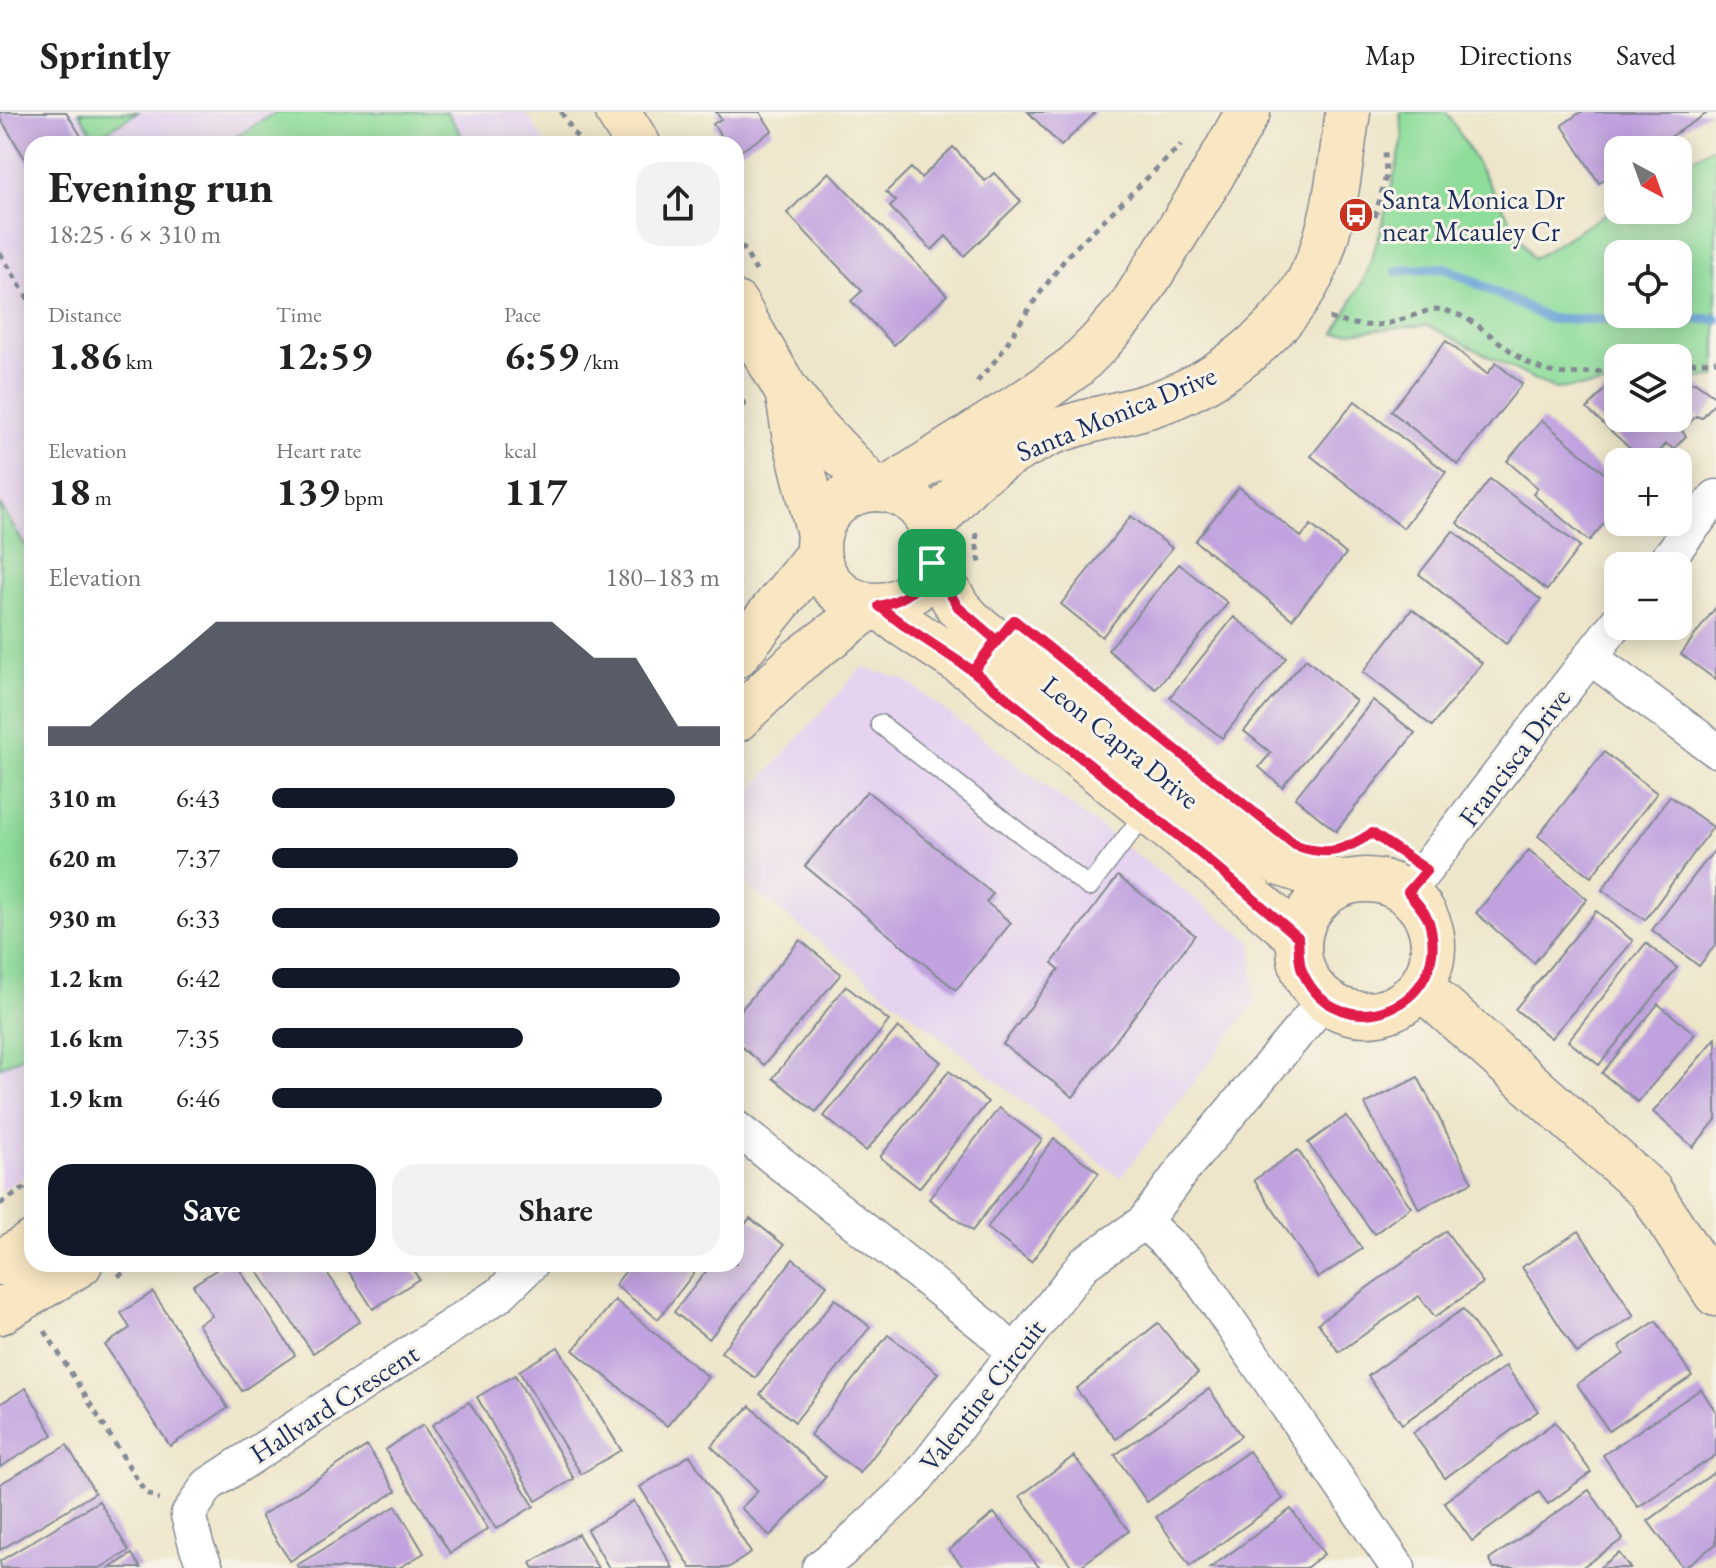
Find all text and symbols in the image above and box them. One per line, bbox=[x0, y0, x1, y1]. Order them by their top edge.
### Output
text: Sprintly bbox=[40, 31, 170, 80]
text: Map bbox=[1365, 37, 1415, 73]
text: Directions bbox=[1459, 37, 1572, 73]
text: Saved bbox=[1616, 37, 1676, 73]
north arrow bbox=[1604, 136, 1692, 224]
map controls bbox=[1604, 136, 1692, 640]
text: Evening run bbox=[48, 158, 273, 215]
button: share bbox=[636, 162, 720, 246]
place label: Santa Monica Dr near Mcauley Cr bbox=[1382, 181, 1566, 249]
bus stop icon: Santa Monica Dr near Mcauley Cr bbox=[1337, 196, 1375, 234]
text: 18:25 · 6 × 310 m bbox=[48, 217, 221, 251]
button: locate bbox=[1604, 240, 1692, 328]
text: Distance bbox=[48, 300, 121, 329]
text: Time bbox=[276, 300, 322, 329]
text: Pace bbox=[504, 300, 541, 329]
text: 1.86 bbox=[48, 329, 121, 381]
text: 12:59 bbox=[276, 329, 372, 381]
text: 6:59 bbox=[504, 329, 579, 381]
button: layers bbox=[1604, 344, 1692, 432]
text: km bbox=[121, 347, 153, 376]
text: /km bbox=[579, 347, 619, 376]
street label: Santa Monica Drive bbox=[1011, 357, 1221, 469]
text: Elevation bbox=[48, 436, 127, 465]
text: Heart rate bbox=[276, 436, 361, 465]
text: kcal bbox=[504, 436, 537, 465]
button: + bbox=[1604, 448, 1692, 536]
text: 18 bbox=[48, 465, 90, 517]
text: 139 bbox=[276, 465, 339, 517]
text: 117 bbox=[504, 465, 567, 517]
text: m bbox=[90, 483, 112, 512]
text: bpm bbox=[339, 483, 384, 512]
pin bbox=[898, 529, 966, 597]
icon: arrive bbox=[910, 541, 954, 585]
button: − bbox=[1604, 552, 1692, 640]
text: Elevation bbox=[48, 560, 142, 594]
text: 180–183 m bbox=[605, 560, 720, 594]
street label: Leon Capra Drive bbox=[1035, 667, 1207, 817]
street label: Francisca Drive bbox=[1450, 680, 1578, 834]
text: 310 m bbox=[48, 781, 116, 815]
text: 6:43 bbox=[176, 781, 220, 815]
text: 620 m bbox=[48, 841, 116, 875]
text: 7:37 bbox=[176, 841, 220, 875]
text: 930 m bbox=[48, 901, 116, 935]
text: 6:33 bbox=[176, 901, 220, 935]
text: 1.2 km bbox=[48, 961, 123, 995]
text: 6:42 bbox=[176, 961, 220, 995]
text: 1.6 km bbox=[48, 1021, 123, 1055]
text: 7:35 bbox=[176, 1021, 220, 1055]
text: 1.9 km bbox=[48, 1081, 123, 1115]
text: 6:46 bbox=[176, 1081, 220, 1115]
button: Save bbox=[48, 1164, 376, 1256]
button: Share bbox=[392, 1164, 720, 1256]
street label: Valentine Circuit bbox=[911, 1311, 1053, 1479]
street label: Hallvard Crescent bbox=[243, 1335, 425, 1471]

